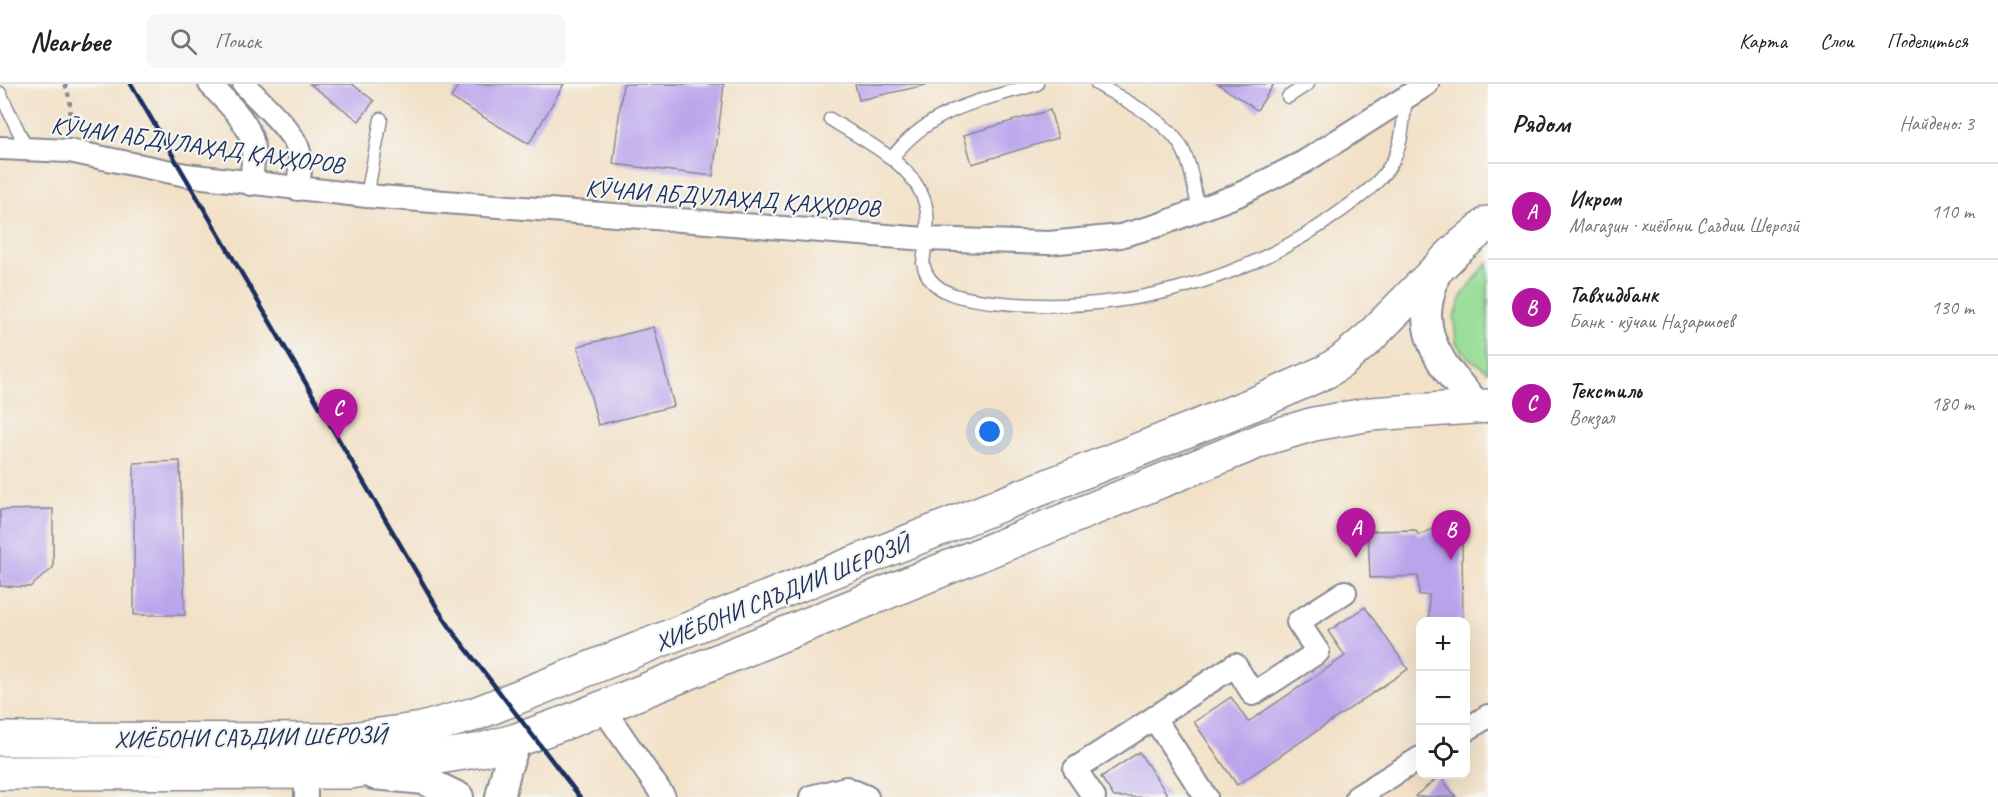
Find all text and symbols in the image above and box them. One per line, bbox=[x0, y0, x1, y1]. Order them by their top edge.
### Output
search box bbox=[146, 14, 566, 68]
text: Nearbee bbox=[30, 24, 110, 59]
icon: search bbox=[167, 25, 200, 58]
text: Поиск bbox=[215, 27, 261, 55]
text: Карта bbox=[1739, 28, 1787, 54]
text: Слои bbox=[1820, 28, 1854, 54]
text: Поделиться bbox=[1887, 28, 1968, 54]
text: Рядом bbox=[1512, 107, 1570, 140]
street label: КӮЧАИ АБДУЛАҲАД ҚАҲҲОРОВ bbox=[49, 110, 348, 181]
text: Найдено: 3 bbox=[1899, 111, 1974, 136]
street label: КӮЧАИ АБДУЛАҲАД ҚАҲҲОРОВ bbox=[584, 173, 883, 223]
text: Икром bbox=[1569, 185, 1621, 213]
text: A bbox=[1526, 199, 1537, 224]
text: 110 m bbox=[1931, 199, 1974, 224]
text: Магазин · хиёбони Саъдии Шерозӣ bbox=[1569, 213, 1799, 238]
text: Тавхидбанк bbox=[1569, 281, 1658, 309]
text: B bbox=[1526, 295, 1537, 320]
text: 130 m bbox=[1931, 295, 1974, 320]
text: Банк · кӯчаи Назаршоев bbox=[1569, 309, 1734, 334]
text: Текстиль bbox=[1569, 377, 1642, 405]
pin: C bbox=[318, 390, 358, 439]
text: C bbox=[1527, 391, 1536, 416]
text: 180 m bbox=[1931, 391, 1974, 416]
text: Вокзал bbox=[1569, 405, 1614, 430]
your location bbox=[975, 417, 1004, 446]
pin: A bbox=[1336, 508, 1376, 558]
pin: B bbox=[1432, 510, 1470, 560]
street label: ХИЁБОНИ САЪДИИ ШЕРОЗӢ bbox=[650, 527, 918, 658]
map controls bbox=[1416, 617, 1470, 779]
button: + bbox=[1416, 617, 1470, 671]
button: − bbox=[1416, 671, 1470, 725]
street label: ХИЁБОНИ САЪДИИ ШЕРОЗӢ bbox=[114, 720, 390, 754]
button: locate bbox=[1416, 725, 1470, 779]

